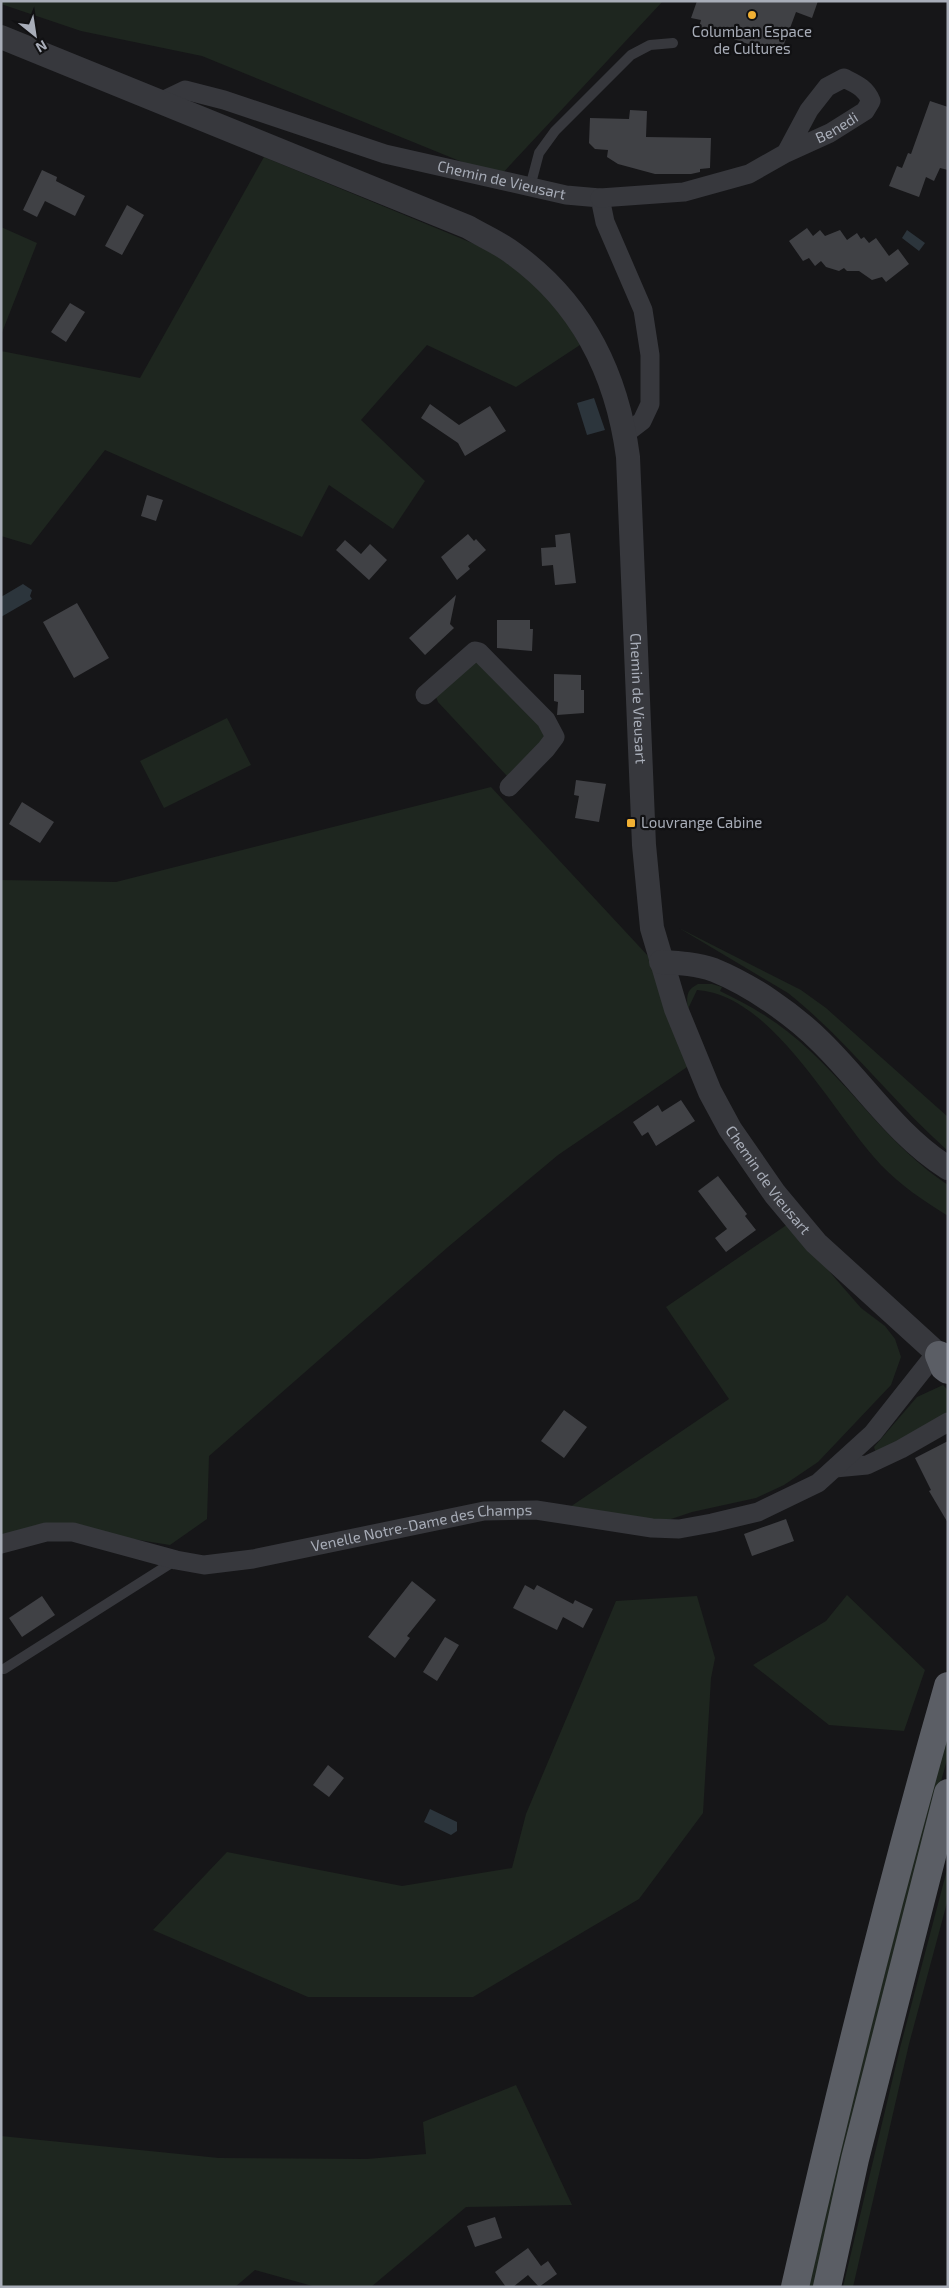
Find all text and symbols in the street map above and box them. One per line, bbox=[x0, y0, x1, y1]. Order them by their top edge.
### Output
marker: Columban Espace de Cultures bbox=[746, 9, 758, 21]
north arrow bbox=[10, 10, 60, 60]
place label: Columban Espace de Cultures bbox=[692, 22, 812, 57]
text: N bbox=[33, 37, 50, 57]
street label: Benedi bbox=[812, 108, 861, 146]
street label: Chemin de Vieusart bbox=[436, 156, 568, 203]
street label: Chemin de Vieusart bbox=[627, 633, 651, 765]
place label: Louvrange Cabine bbox=[641, 813, 762, 831]
marker: Louvrange Cabine bbox=[625, 817, 637, 829]
street label: Chemin de Vieusart bbox=[722, 1122, 815, 1238]
street label: Venelle Notre-Dame des Champs bbox=[309, 1500, 532, 1555]

